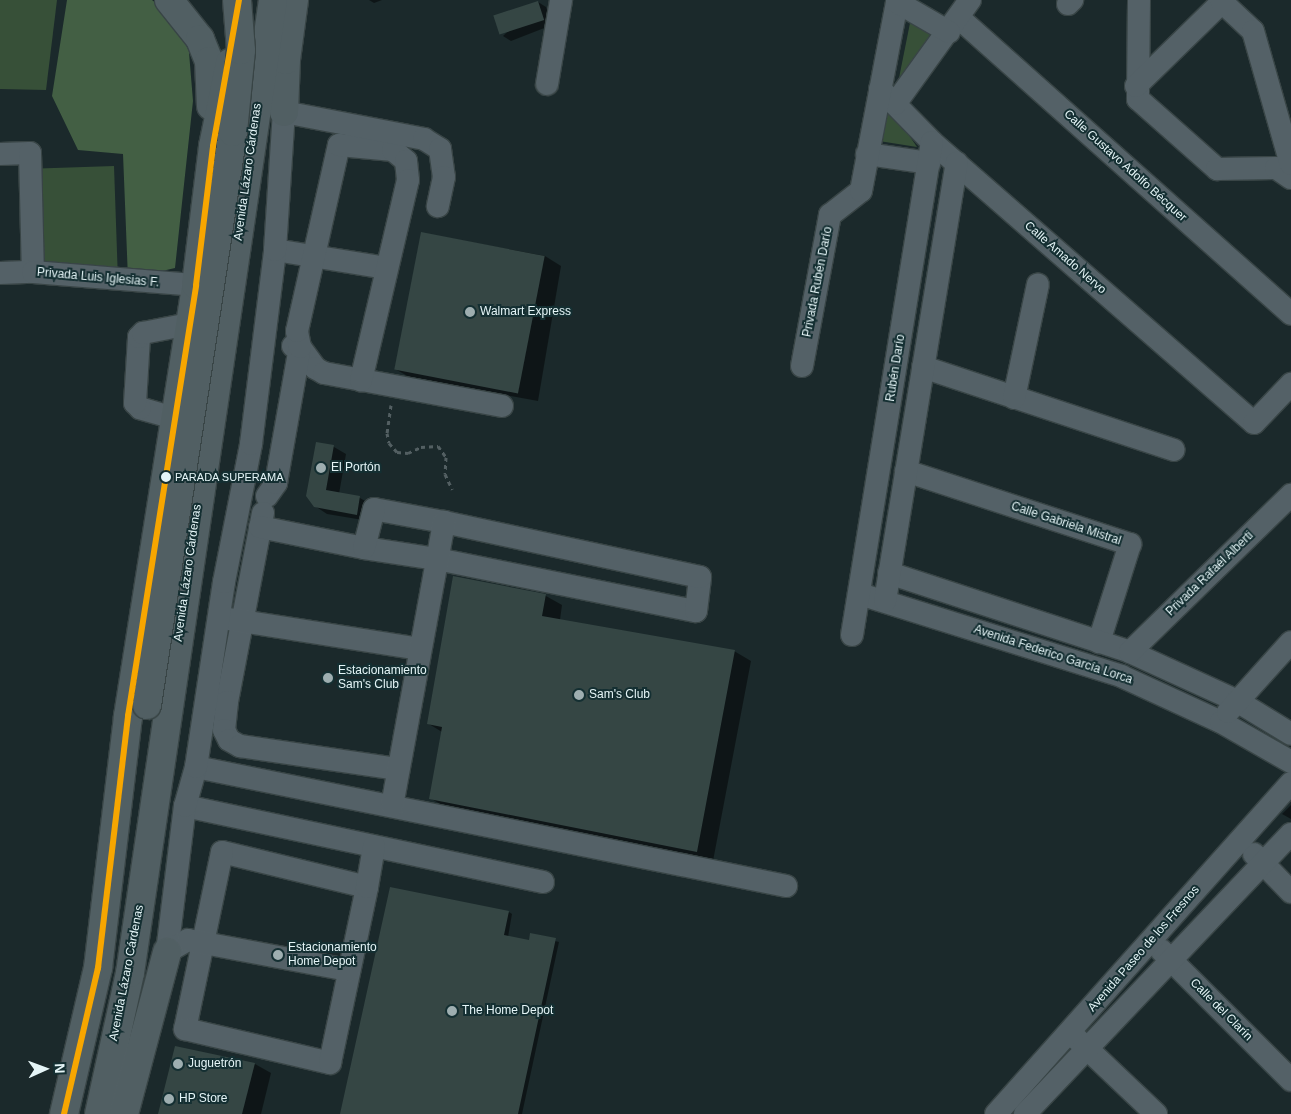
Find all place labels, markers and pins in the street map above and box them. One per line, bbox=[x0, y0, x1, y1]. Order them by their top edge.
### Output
place label: Walmart Express bbox=[480, 305, 571, 319]
marker: Walmart Express bbox=[464, 306, 476, 318]
place label: El Portón bbox=[331, 461, 380, 475]
marker: El Portón bbox=[315, 462, 327, 474]
place label: PARADA SUPERAMA bbox=[175, 470, 284, 484]
marker: PARADA SUPERAMA bbox=[161, 472, 171, 482]
place label: Estacionamiento Sam's Club bbox=[338, 664, 427, 692]
marker: Estacionamiento Sam's Club bbox=[322, 672, 334, 684]
place label: Sam's Club bbox=[589, 688, 650, 702]
marker: Sam's Club bbox=[573, 689, 585, 701]
place label: Estacionamiento Home Depot bbox=[288, 941, 377, 969]
marker: Estacionamiento Home Depot bbox=[272, 949, 284, 961]
place label: The Home Depot bbox=[462, 1004, 553, 1018]
marker: The Home Depot bbox=[446, 1005, 458, 1017]
place label: Juguetrón bbox=[188, 1057, 241, 1071]
marker: Juguetrón bbox=[172, 1058, 184, 1070]
place label: HP Store bbox=[179, 1092, 228, 1106]
marker: HP Store bbox=[163, 1093, 175, 1105]

